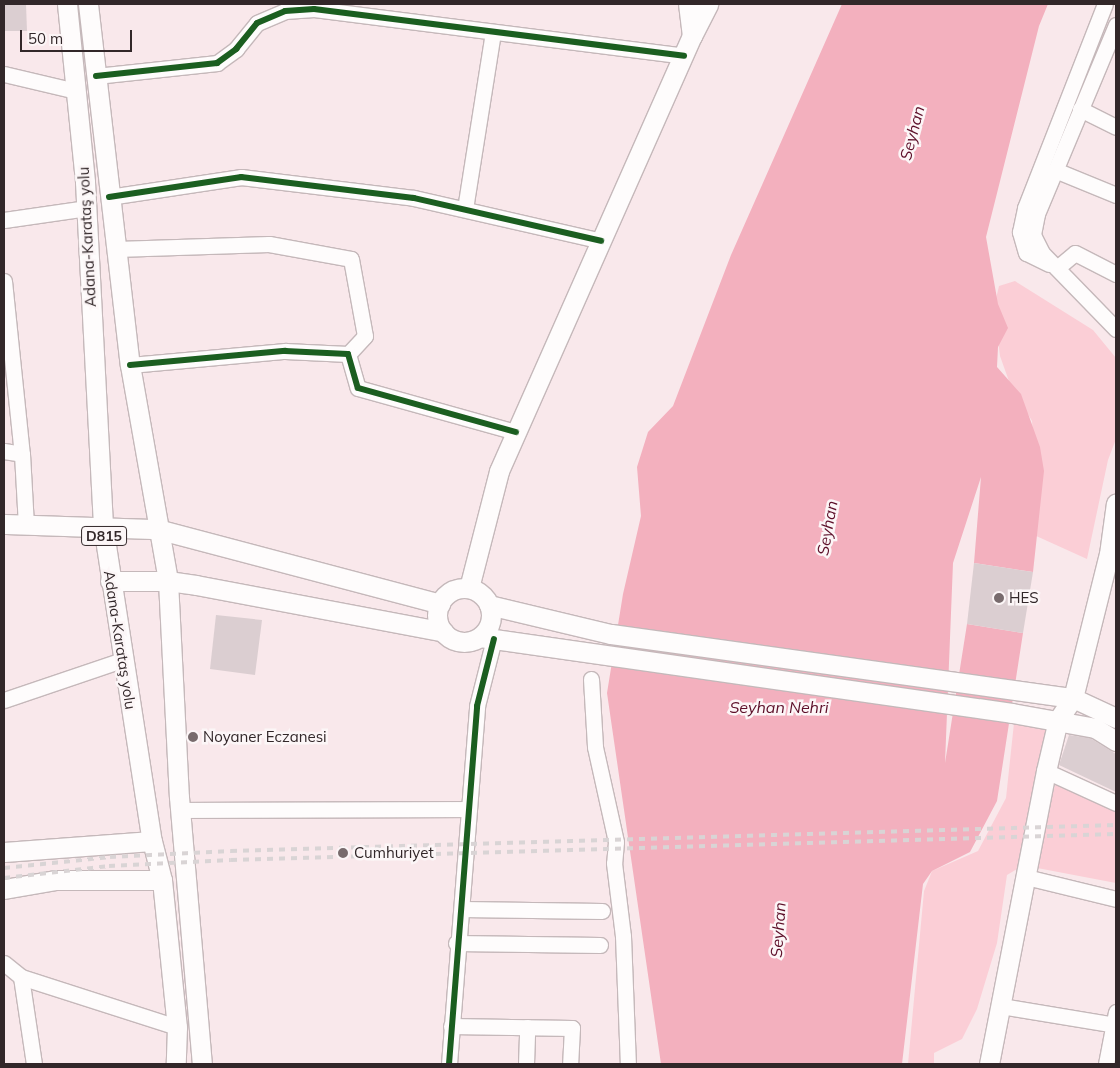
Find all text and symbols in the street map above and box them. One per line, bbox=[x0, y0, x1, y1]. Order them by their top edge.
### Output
scale bar bbox=[22, 20, 135, 52]
text: 50 m bbox=[28, 29, 63, 48]
water label: Seyhan bbox=[896, 104, 928, 162]
street label: Adana-Karataş yolu bbox=[74, 166, 100, 308]
water label: Seyhan bbox=[813, 499, 841, 557]
road number: D815 bbox=[80, 524, 128, 548]
street label: Adana-Karataş yolu bbox=[100, 569, 140, 711]
place label: HES bbox=[1009, 589, 1039, 607]
marker: HES bbox=[993, 592, 1005, 604]
water label: Seyhan Nehri bbox=[729, 697, 829, 717]
place label: Noyaner Eczanesi bbox=[203, 728, 327, 746]
marker: Noyaner Eczanesi bbox=[187, 731, 199, 743]
place label: Cumhuriyet bbox=[354, 844, 434, 862]
marker: Cumhuriyet bbox=[336, 846, 350, 860]
water label: Seyhan bbox=[766, 902, 790, 958]

